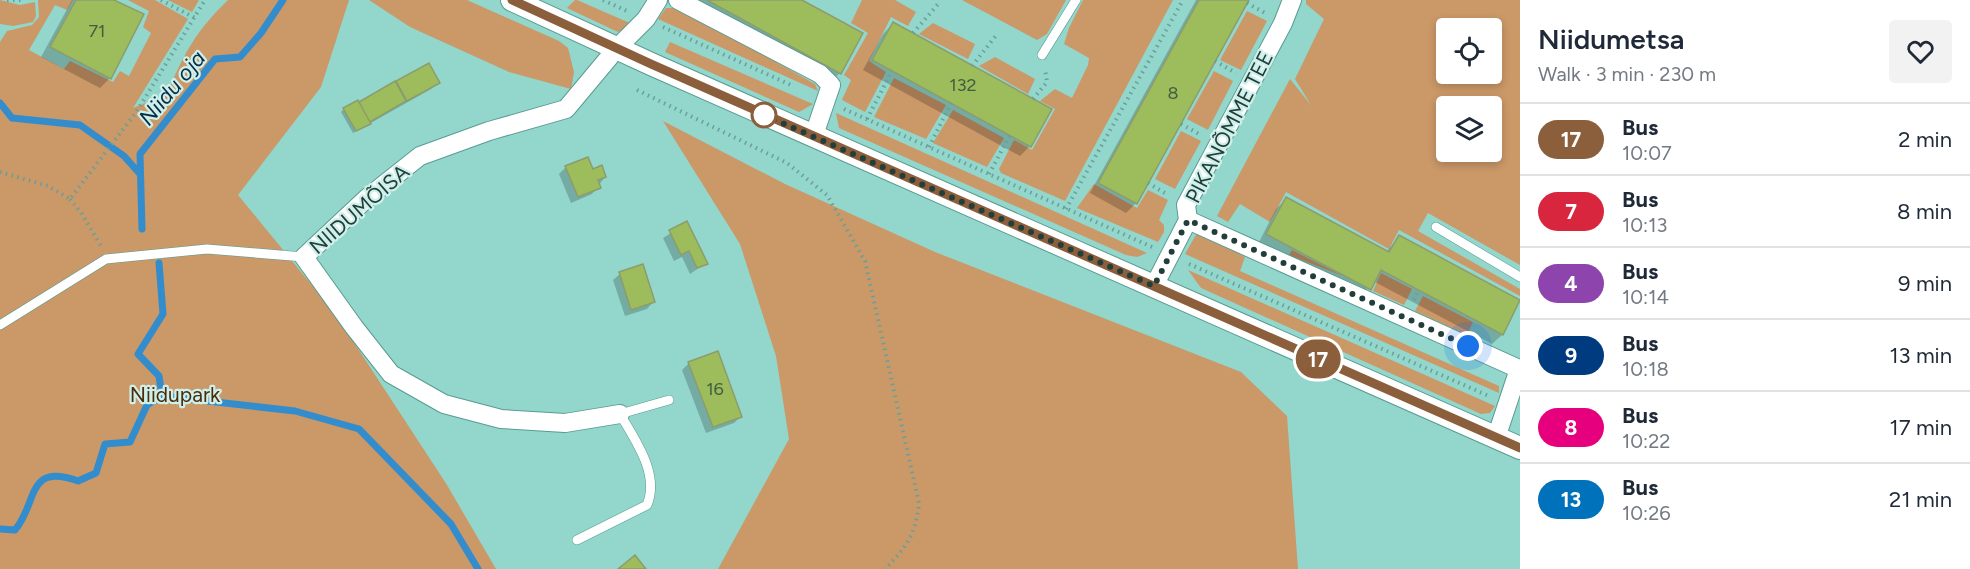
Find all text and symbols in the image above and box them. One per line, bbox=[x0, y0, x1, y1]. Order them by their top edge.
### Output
map controls bbox=[1436, 18, 1502, 162]
button: locate bbox=[1436, 18, 1502, 84]
house number: 71 bbox=[88, 20, 106, 42]
button: heart bbox=[1889, 20, 1952, 83]
text: Niidumetsa bbox=[1538, 22, 1684, 56]
water label: Niidu oja bbox=[133, 45, 211, 131]
street label: PIKANÕMME TEE bbox=[1180, 47, 1278, 207]
text: Walk · 3 min · 230 m bbox=[1538, 62, 1716, 86]
house number: 132 bbox=[949, 74, 977, 96]
house number: 8 bbox=[1167, 82, 1179, 104]
button: layers bbox=[1436, 96, 1502, 162]
unlabelled marker bbox=[751, 102, 777, 128]
text: Bus bbox=[1622, 114, 1658, 141]
text: 2 min bbox=[1898, 126, 1952, 153]
text: 17 bbox=[1561, 127, 1581, 152]
text: 10:07 bbox=[1622, 141, 1672, 165]
street label: NIIDUMÕISA bbox=[304, 159, 414, 259]
text: Bus bbox=[1622, 186, 1658, 213]
text: 8 min bbox=[1897, 198, 1952, 225]
text: 7 bbox=[1565, 199, 1577, 224]
text: 10:13 bbox=[1622, 213, 1667, 237]
text: Bus bbox=[1622, 258, 1658, 285]
text: 9 min bbox=[1898, 270, 1952, 297]
text: 4 bbox=[1564, 271, 1578, 296]
text: 10:14 bbox=[1622, 285, 1669, 309]
text: Bus bbox=[1622, 330, 1658, 357]
your location bbox=[1453, 331, 1483, 361]
line badge: 17 bbox=[1291, 340, 1345, 378]
text: 13 min bbox=[1889, 342, 1952, 369]
text: 9 bbox=[1565, 343, 1577, 368]
text: 17 bbox=[1308, 347, 1328, 372]
text: 10:18 bbox=[1622, 357, 1669, 381]
house number: 16 bbox=[706, 378, 724, 400]
park label: Niidupark bbox=[130, 382, 221, 407]
text: Bus bbox=[1622, 402, 1658, 429]
text: 17 min bbox=[1890, 414, 1952, 441]
text: 8 bbox=[1565, 415, 1577, 440]
text: 10:22 bbox=[1622, 429, 1671, 453]
text: Bus bbox=[1622, 474, 1658, 501]
text: 21 min bbox=[1889, 486, 1952, 513]
text: 13 bbox=[1561, 487, 1581, 512]
text: 10:26 bbox=[1622, 501, 1671, 525]

